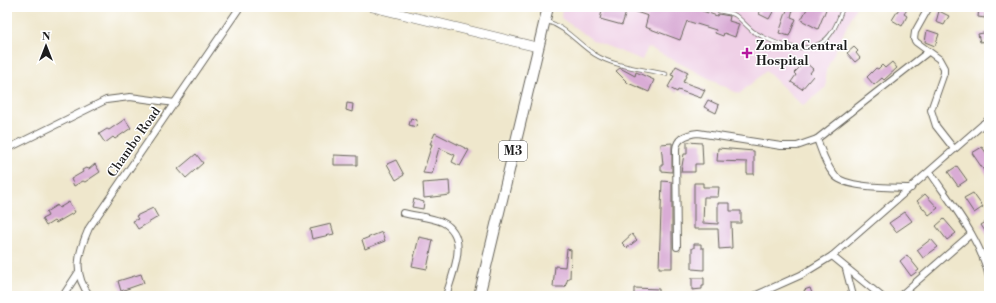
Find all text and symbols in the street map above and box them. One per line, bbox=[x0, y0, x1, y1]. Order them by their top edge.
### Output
north arrow bbox=[26, 26, 66, 66]
text: N bbox=[42, 30, 51, 44]
place label: Zomba Central Hospital bbox=[756, 38, 848, 69]
marker: Zomba Central Hospital bbox=[741, 47, 753, 59]
street label: Chambo Road bbox=[104, 103, 164, 180]
road number: M3 bbox=[499, 141, 527, 161]

